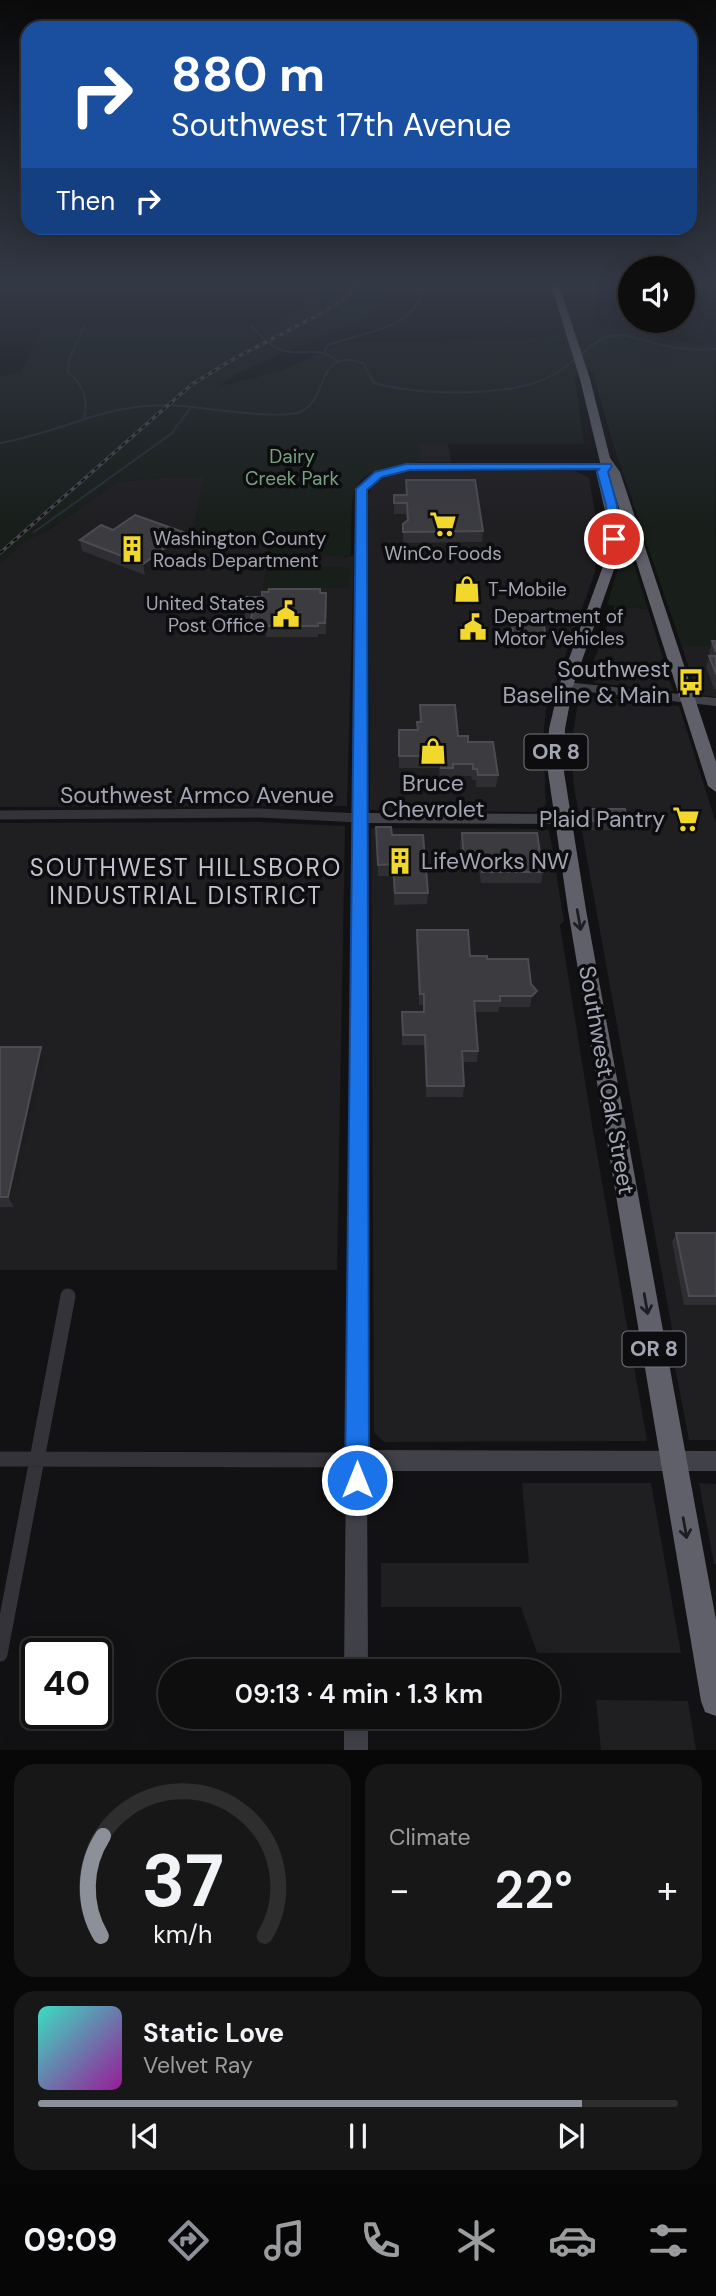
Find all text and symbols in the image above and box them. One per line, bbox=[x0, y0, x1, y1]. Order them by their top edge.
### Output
text: 880 m bbox=[171, 42, 325, 106]
icon: right bbox=[56, 49, 147, 140]
text: Southwest 17th Avenue bbox=[171, 104, 511, 146]
icon: right bbox=[129, 182, 167, 220]
text: Then bbox=[56, 184, 115, 218]
map controls bbox=[618, 256, 695, 333]
button: sound bbox=[618, 256, 695, 333]
park label: Dairy Creek Park bbox=[245, 444, 339, 491]
supermarket icon: WinCo Foods bbox=[428, 509, 458, 539]
pin bbox=[584, 509, 644, 569]
icon: arrive bbox=[595, 520, 633, 558]
place label: Washington County Roads Department bbox=[153, 526, 327, 573]
building icon: Washington County Roads Department bbox=[117, 534, 147, 564]
place label: WinCo Foods bbox=[384, 541, 502, 566]
shop icon: T-Mobile bbox=[452, 574, 482, 604]
place label: T-Mobile bbox=[488, 577, 567, 602]
place label: United States Post Office bbox=[146, 591, 265, 638]
public building icon: United States Post Office bbox=[271, 599, 301, 629]
place label: Department of Motor Vehicles bbox=[494, 604, 625, 651]
public building icon: Department of Motor Vehicles bbox=[458, 612, 488, 642]
place label: Southwest Baseline & Main bbox=[502, 654, 670, 710]
bus stop icon: Southwest Baseline & Main bbox=[676, 667, 706, 697]
road number: OR 8 bbox=[524, 734, 588, 770]
shop icon: Bruce Chevrolet bbox=[418, 736, 448, 766]
place label: Bruce Chevrolet bbox=[382, 768, 484, 824]
street label: Southwest Armco Avenue bbox=[60, 780, 334, 810]
place label: Plaid Pantry bbox=[539, 804, 665, 834]
supermarket icon: Plaid Pantry bbox=[671, 804, 701, 834]
building icon: LifeWorks NW bbox=[385, 846, 415, 876]
place label: LifeWorks NW bbox=[421, 846, 569, 876]
district label: SOUTHWEST HILLSBORO INDUSTRIAL DISTRICT bbox=[30, 852, 342, 911]
one-way arrow bbox=[573, 908, 586, 931]
street label: Southwest Oak Street bbox=[572, 963, 642, 1197]
one-way arrow bbox=[640, 1292, 653, 1315]
road number: OR 8 bbox=[622, 1332, 686, 1366]
position arrow bbox=[320, 1443, 394, 1517]
one-way arrow bbox=[679, 1516, 692, 1539]
speed limit sign: 40 bbox=[21, 1638, 112, 1729]
text: 09:13 · 4 min · 1.3 km bbox=[235, 1677, 483, 1711]
text: Climate bbox=[389, 1822, 471, 1852]
text: 37 bbox=[141, 1835, 224, 1930]
text: 22° bbox=[494, 1856, 573, 1924]
text: − bbox=[389, 1865, 410, 1915]
text: + bbox=[657, 1865, 678, 1915]
text: km/h bbox=[153, 1918, 212, 1951]
text: Static Love bbox=[143, 2016, 284, 2050]
text: Velvet Ray bbox=[143, 2050, 253, 2080]
icon: previous bbox=[126, 2117, 164, 2155]
icon: pause bbox=[339, 2117, 377, 2155]
icon: next bbox=[552, 2117, 590, 2155]
icon: directions bbox=[164, 2216, 213, 2265]
icon: music bbox=[260, 2216, 309, 2265]
icon: phone bbox=[356, 2216, 405, 2265]
icon: climate bbox=[452, 2216, 501, 2265]
icon: car bbox=[548, 2216, 597, 2265]
icon: filters bbox=[644, 2216, 693, 2265]
text: 09:09 bbox=[23, 2219, 117, 2261]

